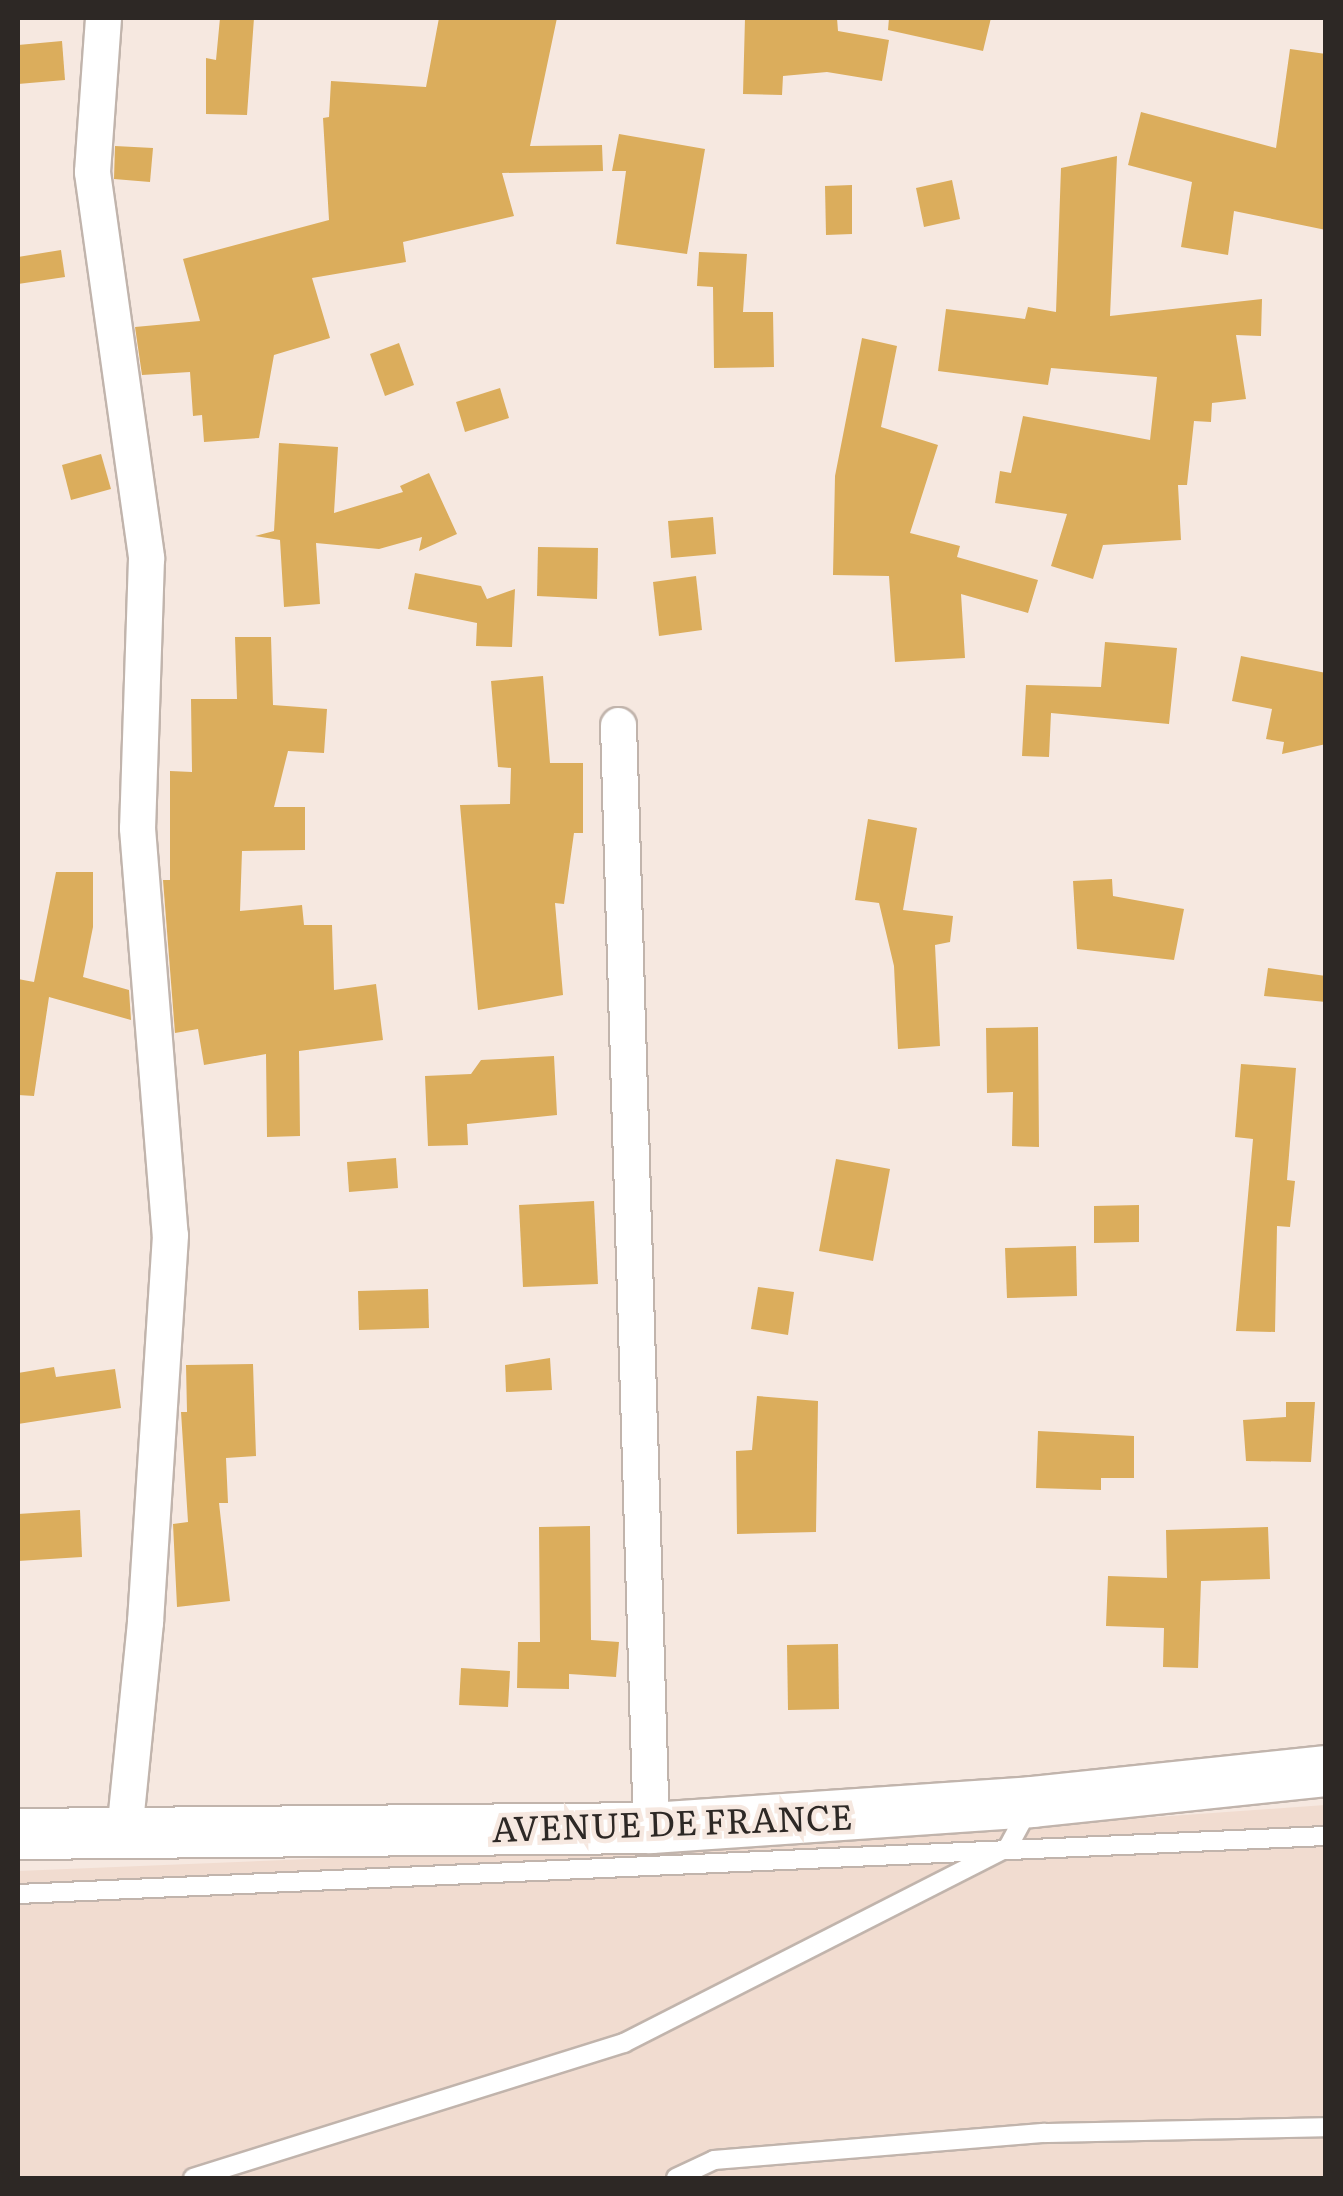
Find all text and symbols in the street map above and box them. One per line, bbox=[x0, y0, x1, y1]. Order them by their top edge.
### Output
street label: AVENUE DE FRANCE bbox=[491, 1794, 853, 1848]

